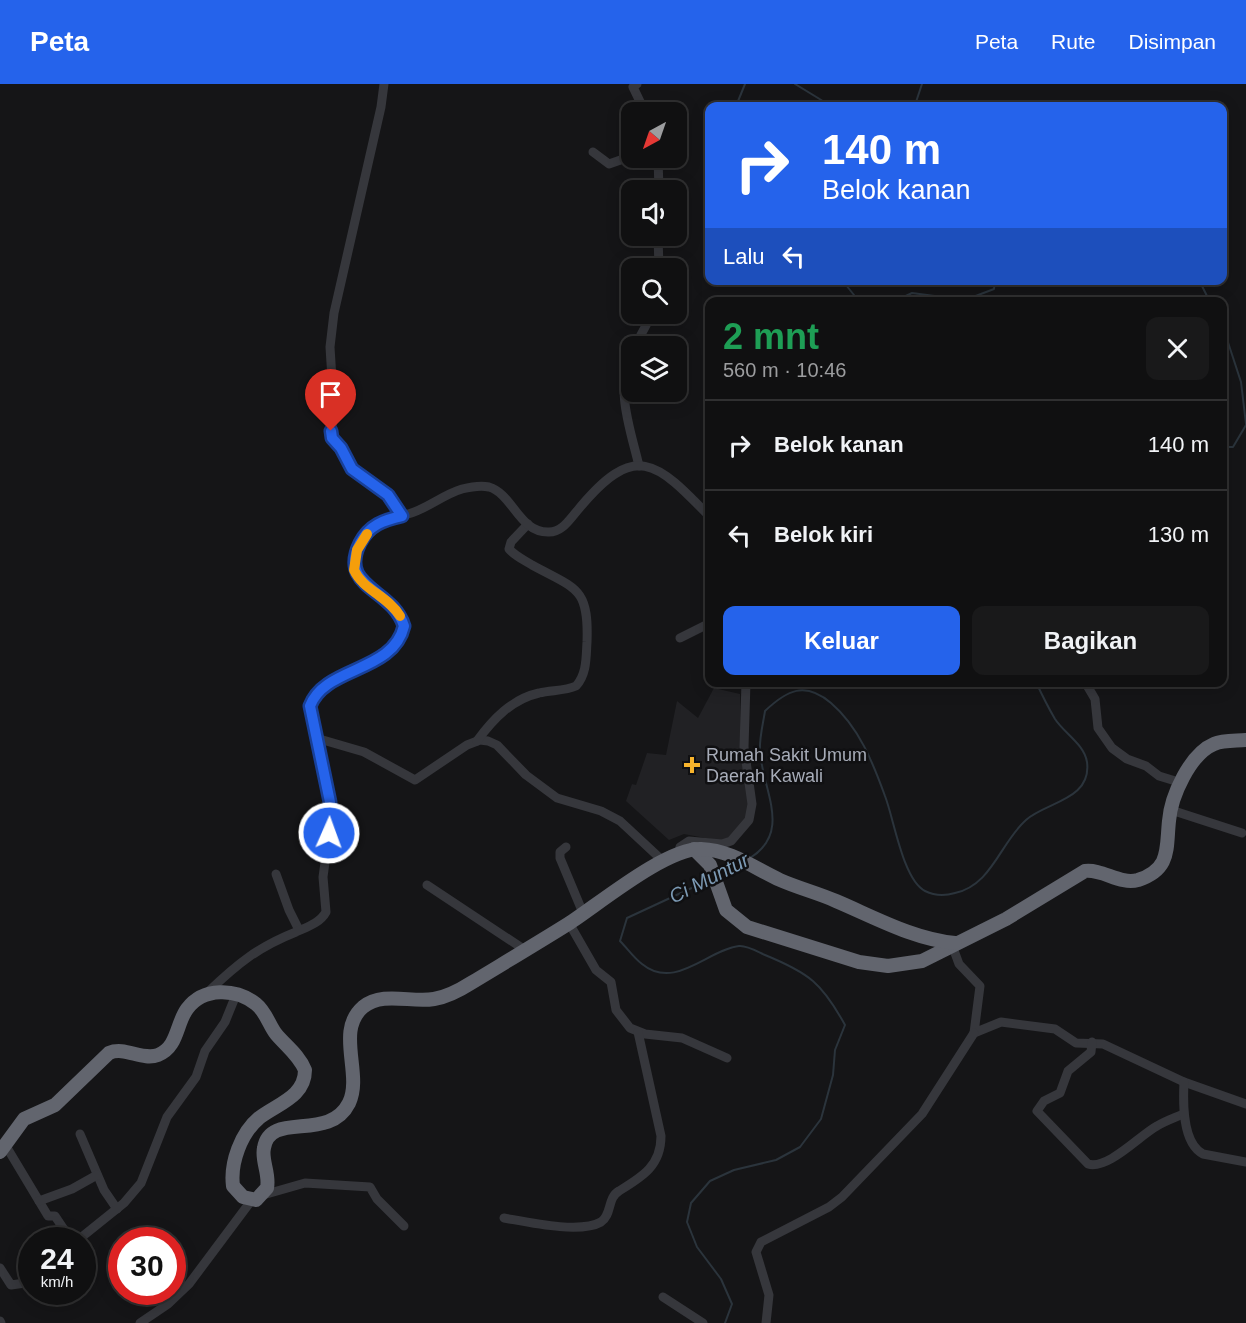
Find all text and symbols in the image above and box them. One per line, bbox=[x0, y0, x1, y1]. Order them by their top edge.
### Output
text: Peta bbox=[30, 26, 89, 57]
text: Peta bbox=[975, 30, 1018, 53]
text: Rute bbox=[1051, 30, 1095, 53]
text: Disimpan bbox=[1128, 30, 1216, 53]
north arrow bbox=[621, 102, 687, 168]
map controls bbox=[621, 102, 687, 402]
icon: right bbox=[723, 126, 801, 204]
text: 140 m bbox=[822, 126, 941, 173]
text: Belok kanan bbox=[822, 175, 971, 205]
button: sound bbox=[621, 180, 687, 246]
icon: left bbox=[777, 240, 810, 273]
text: Lalu bbox=[723, 244, 765, 269]
button: search bbox=[621, 258, 687, 324]
text: 2 mnt bbox=[723, 316, 819, 357]
button: close bbox=[1146, 317, 1209, 380]
button: layers bbox=[621, 336, 687, 402]
text: 560 m · 10:46 bbox=[723, 359, 846, 381]
pin bbox=[305, 369, 356, 431]
icon: arrive bbox=[314, 378, 347, 411]
icon: right bbox=[723, 429, 756, 462]
text: Belok kanan bbox=[774, 432, 904, 457]
text: 140 m bbox=[1148, 432, 1209, 457]
icon: left bbox=[723, 519, 756, 552]
text: Belok kiri bbox=[774, 522, 873, 547]
text: 130 m bbox=[1148, 522, 1209, 547]
button: Keluar bbox=[723, 606, 960, 675]
button: Bagikan bbox=[972, 606, 1209, 675]
place label: Rumah Sakit Umum Daerah Kawali bbox=[706, 745, 867, 786]
marker: Rumah Sakit Umum Daerah Kawali bbox=[683, 756, 701, 774]
position arrow bbox=[297, 801, 361, 865]
water label: Ci Muntur bbox=[665, 848, 754, 907]
speed limit sign: 30 bbox=[108, 1227, 186, 1305]
text: 24 bbox=[40, 1242, 74, 1275]
text: km/h bbox=[41, 1273, 73, 1290]

